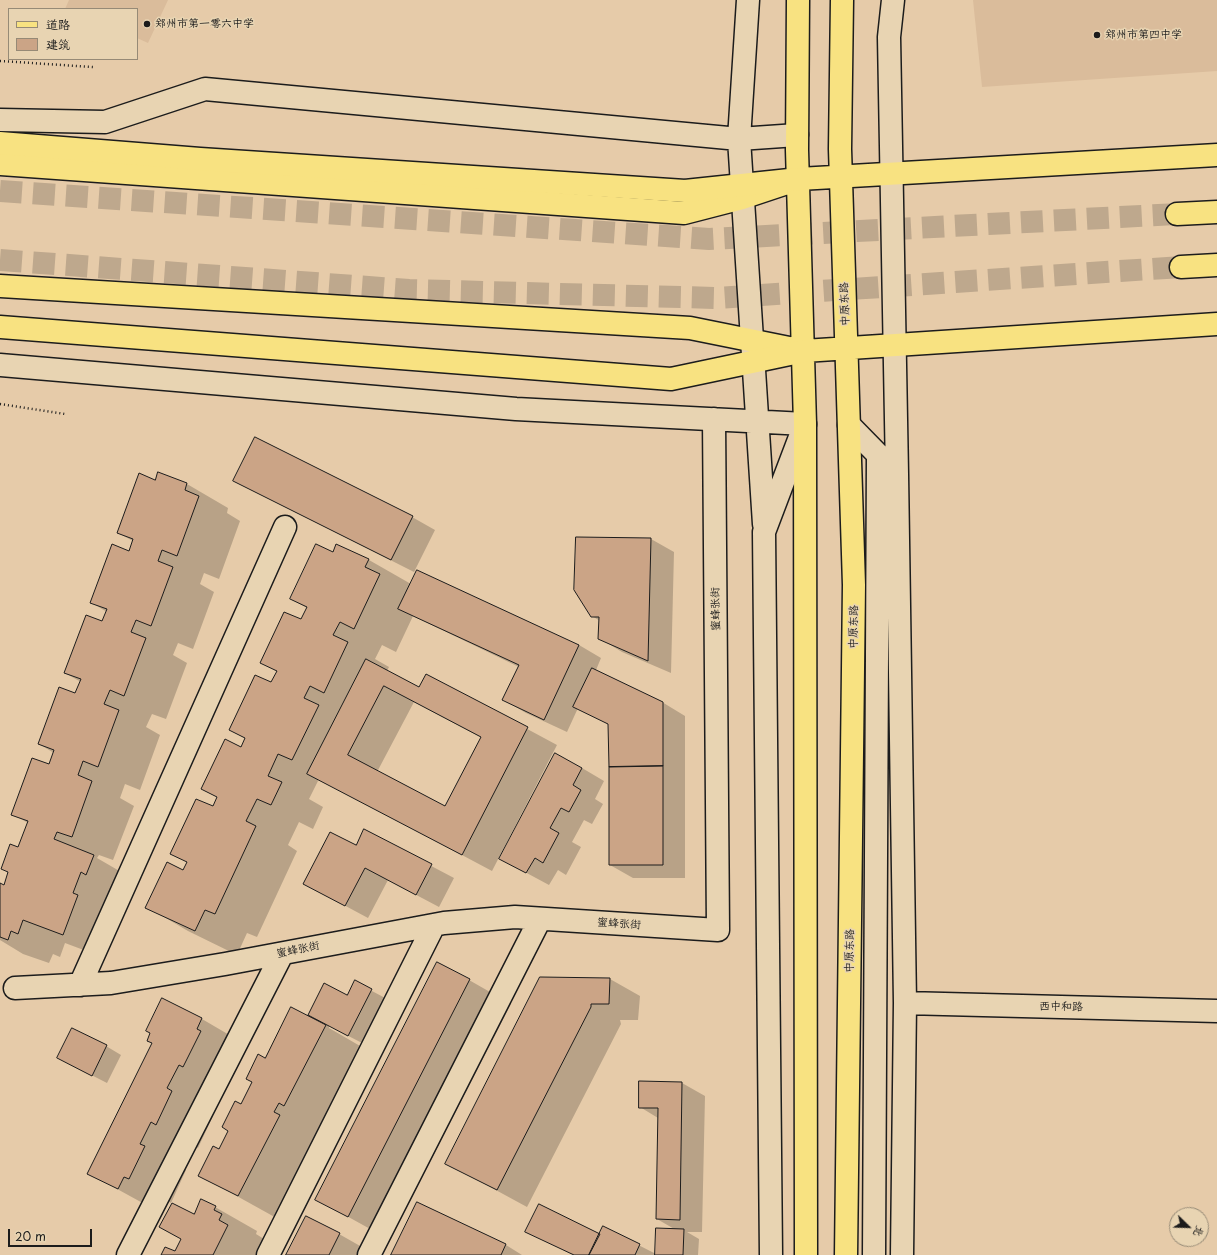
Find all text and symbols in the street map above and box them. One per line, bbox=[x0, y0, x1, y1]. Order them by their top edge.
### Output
legend bbox=[8, 8, 138, 60]
text: 道路 bbox=[46, 15, 70, 33]
place label: 郑州市第一零六中学 bbox=[155, 17, 254, 31]
marker: 郑州市第一零六中学 bbox=[142, 19, 152, 29]
place label: 郑州市第四中学 bbox=[1105, 28, 1182, 42]
marker: 郑州市第四中学 bbox=[1092, 30, 1102, 40]
text: 建筑 bbox=[46, 35, 70, 53]
street label: 中原东路 bbox=[838, 282, 852, 326]
street label: 蜜蜂张街 bbox=[709, 587, 723, 631]
street label: 中原东路 bbox=[847, 605, 861, 649]
street label: 蜜蜂张街 bbox=[597, 916, 641, 932]
street label: 中原东路 bbox=[843, 929, 857, 973]
street label: 蜜蜂张街 bbox=[275, 939, 321, 961]
street label: 西中和路 bbox=[1039, 1000, 1083, 1014]
north arrow bbox=[1169, 1207, 1209, 1247]
scale bar bbox=[10, 1221, 94, 1247]
text: 北 bbox=[1190, 1223, 1210, 1240]
text: 20 m bbox=[15, 1227, 46, 1245]

